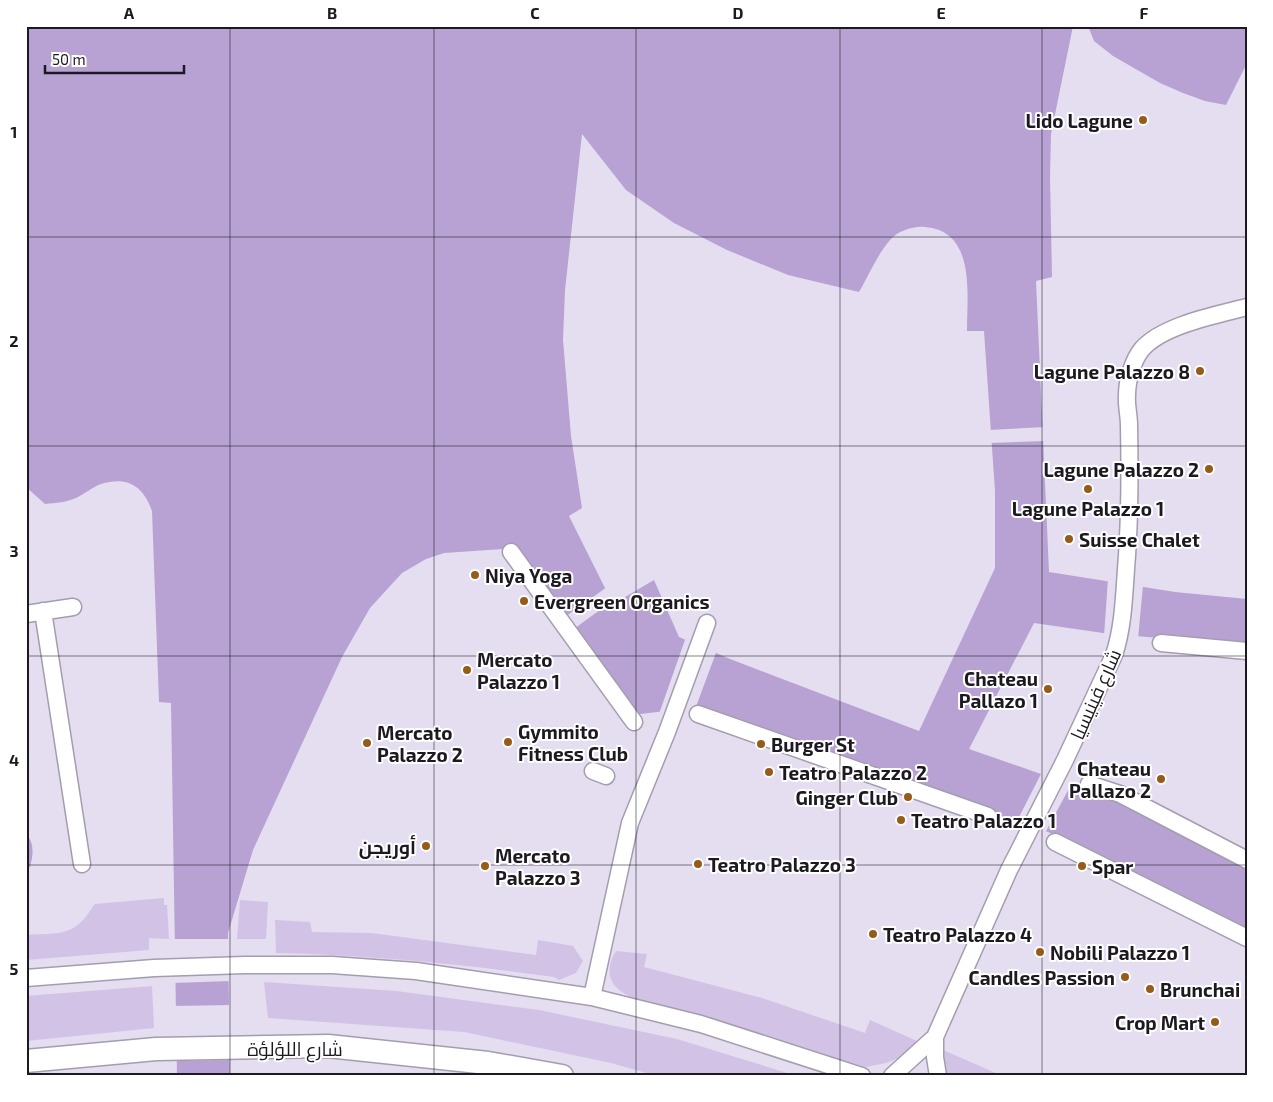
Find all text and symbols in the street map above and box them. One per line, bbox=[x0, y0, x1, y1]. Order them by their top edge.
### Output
text: A bbox=[124, 3, 135, 22]
text: B bbox=[327, 3, 337, 22]
text: C bbox=[530, 3, 540, 22]
text: D bbox=[733, 3, 744, 22]
text: E bbox=[936, 3, 946, 22]
text: F bbox=[1140, 3, 1149, 22]
scale bar bbox=[45, 42, 184, 74]
text: 50 m bbox=[52, 50, 86, 68]
place label: Lido Lagune bbox=[1025, 109, 1133, 132]
marker: Lido Lagune bbox=[1137, 114, 1149, 126]
text: 1 bbox=[11, 122, 17, 141]
text: 2 bbox=[9, 331, 19, 350]
place label: Lagune Palazzo 8 bbox=[1034, 360, 1190, 383]
marker: Lagune Palazzo 8 bbox=[1194, 365, 1206, 377]
place label: Lagune Palazzo 2 bbox=[1044, 458, 1199, 481]
marker: Lagune Palazzo 2 bbox=[1203, 463, 1215, 475]
marker: Lagune Palazzo 1 bbox=[1082, 483, 1094, 495]
place label: Lagune Palazzo 1 bbox=[1012, 497, 1164, 520]
place label: Suisse Chalet bbox=[1079, 528, 1200, 551]
marker: Suisse Chalet bbox=[1063, 533, 1075, 545]
text: 3 bbox=[9, 541, 19, 560]
place label: Niya Yoga bbox=[485, 564, 572, 588]
marker: Niya Yoga bbox=[469, 569, 481, 581]
place label: Evergreen Organics bbox=[534, 590, 710, 613]
marker: Evergreen Organics bbox=[518, 595, 530, 607]
street label: شارع فينيسيا bbox=[1065, 645, 1128, 744]
place label: Mercato Palazzo 1 bbox=[477, 648, 560, 693]
marker: Mercato Palazzo 1 bbox=[461, 664, 473, 676]
place label: Chateau Pallazo 1 bbox=[959, 667, 1038, 712]
marker: Chateau Pallazo 1 bbox=[1042, 683, 1054, 695]
place label: Gymmito Fitness Club bbox=[518, 720, 628, 765]
place label: Mercato Palazzo 2 bbox=[377, 721, 463, 766]
place label: Burger St bbox=[771, 733, 855, 756]
marker: Gymmito Fitness Club bbox=[502, 736, 514, 748]
marker: Mercato Palazzo 2 bbox=[361, 737, 373, 749]
marker: Burger St bbox=[755, 738, 767, 750]
text: 4 bbox=[9, 750, 19, 769]
place label: Chateau Pallazo 2 bbox=[1069, 757, 1151, 802]
place label: Teatro Palazzo 2 bbox=[779, 761, 927, 784]
marker: Teatro Palazzo 2 bbox=[763, 766, 775, 778]
marker: Chateau Pallazo 2 bbox=[1155, 773, 1167, 785]
place label: Ginger Club bbox=[796, 786, 898, 809]
marker: Ginger Club bbox=[902, 791, 914, 803]
place label: Teatro Palazzo 1 bbox=[911, 809, 1056, 832]
marker: Teatro Palazzo 1 bbox=[895, 814, 907, 826]
place label: أوريجن bbox=[359, 834, 416, 859]
marker: أوريجن bbox=[420, 840, 432, 852]
place label: Mercato Palazzo 3 bbox=[495, 844, 581, 889]
place label: Teatro Palazzo 3 bbox=[708, 853, 856, 876]
place label: Spar bbox=[1092, 855, 1133, 878]
marker: Teatro Palazzo 3 bbox=[692, 858, 704, 870]
marker: Mercato Palazzo 3 bbox=[479, 860, 491, 872]
marker: Spar bbox=[1076, 860, 1088, 872]
place label: Teatro Palazzo 4 bbox=[883, 923, 1032, 946]
marker: Teatro Palazzo 4 bbox=[867, 928, 879, 940]
place label: Nobili Palazzo 1 bbox=[1050, 941, 1190, 964]
marker: Nobili Palazzo 1 bbox=[1034, 946, 1046, 958]
text: 5 bbox=[10, 959, 19, 978]
place label: Candles Passion bbox=[969, 966, 1115, 989]
marker: Candles Passion bbox=[1119, 971, 1131, 983]
place label: Brunchai bbox=[1160, 978, 1240, 1001]
marker: Brunchai bbox=[1144, 983, 1156, 995]
place label: Crop Mart bbox=[1115, 1011, 1205, 1034]
marker: Crop Mart bbox=[1209, 1016, 1221, 1028]
street label: شارع اللؤلؤة bbox=[247, 1037, 343, 1063]

